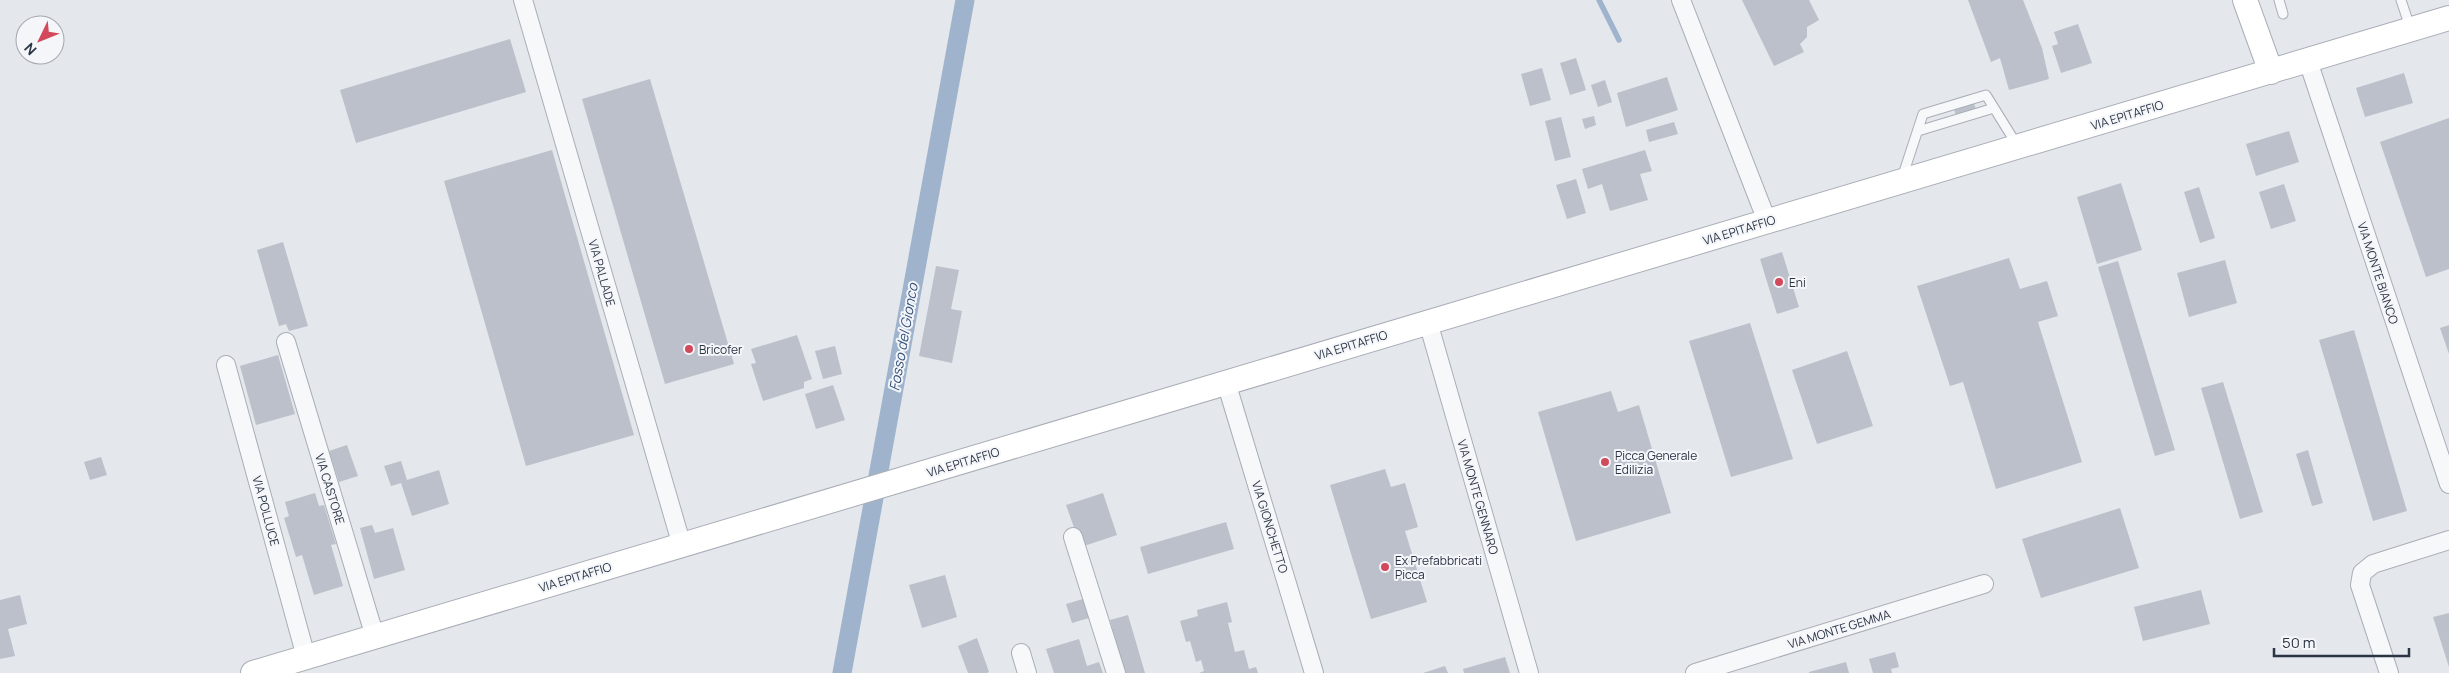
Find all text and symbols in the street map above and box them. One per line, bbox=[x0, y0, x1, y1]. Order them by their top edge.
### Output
north arrow bbox=[15, 15, 65, 65]
text: N bbox=[20, 39, 41, 59]
street label: VIA EPITAFFIO bbox=[2089, 96, 2166, 134]
street label: VIA EPITAFFIO bbox=[1701, 211, 1778, 249]
street label: VIA MONTE BIANCO bbox=[2353, 220, 2403, 327]
street label: VIA PALLADE bbox=[584, 237, 620, 309]
place label: Eni bbox=[1789, 274, 1806, 291]
marker: Eni bbox=[1773, 276, 1785, 288]
water label: Fosso del Gionco bbox=[884, 281, 922, 392]
street label: VIA EPITAFFIO bbox=[1313, 326, 1390, 364]
place label: Bricofer bbox=[699, 341, 743, 358]
marker: Bricofer bbox=[683, 343, 695, 355]
street label: VIA MONTE GENNARO bbox=[1453, 437, 1503, 557]
street label: VIA EPITAFFIO bbox=[925, 443, 1002, 481]
place label: Picca Generale Edilizia bbox=[1615, 447, 1697, 478]
street label: VIA CASTORE bbox=[311, 451, 349, 527]
marker: Picca Generale Edilizia bbox=[1599, 456, 1611, 468]
street label: VIA POLLUCE bbox=[248, 474, 284, 548]
street label: VIA GIONCHETTO bbox=[1248, 479, 1292, 575]
place label: Ex Prefabbricati Picca bbox=[1395, 552, 1482, 583]
street label: VIA EPITAFFIO bbox=[537, 558, 614, 596]
marker: Ex Prefabbricati Picca bbox=[1379, 561, 1391, 573]
street label: VIA MONTE GEMMA bbox=[1786, 605, 1893, 653]
scale bar bbox=[2274, 626, 2409, 658]
text: 50 m bbox=[2282, 632, 2316, 653]

